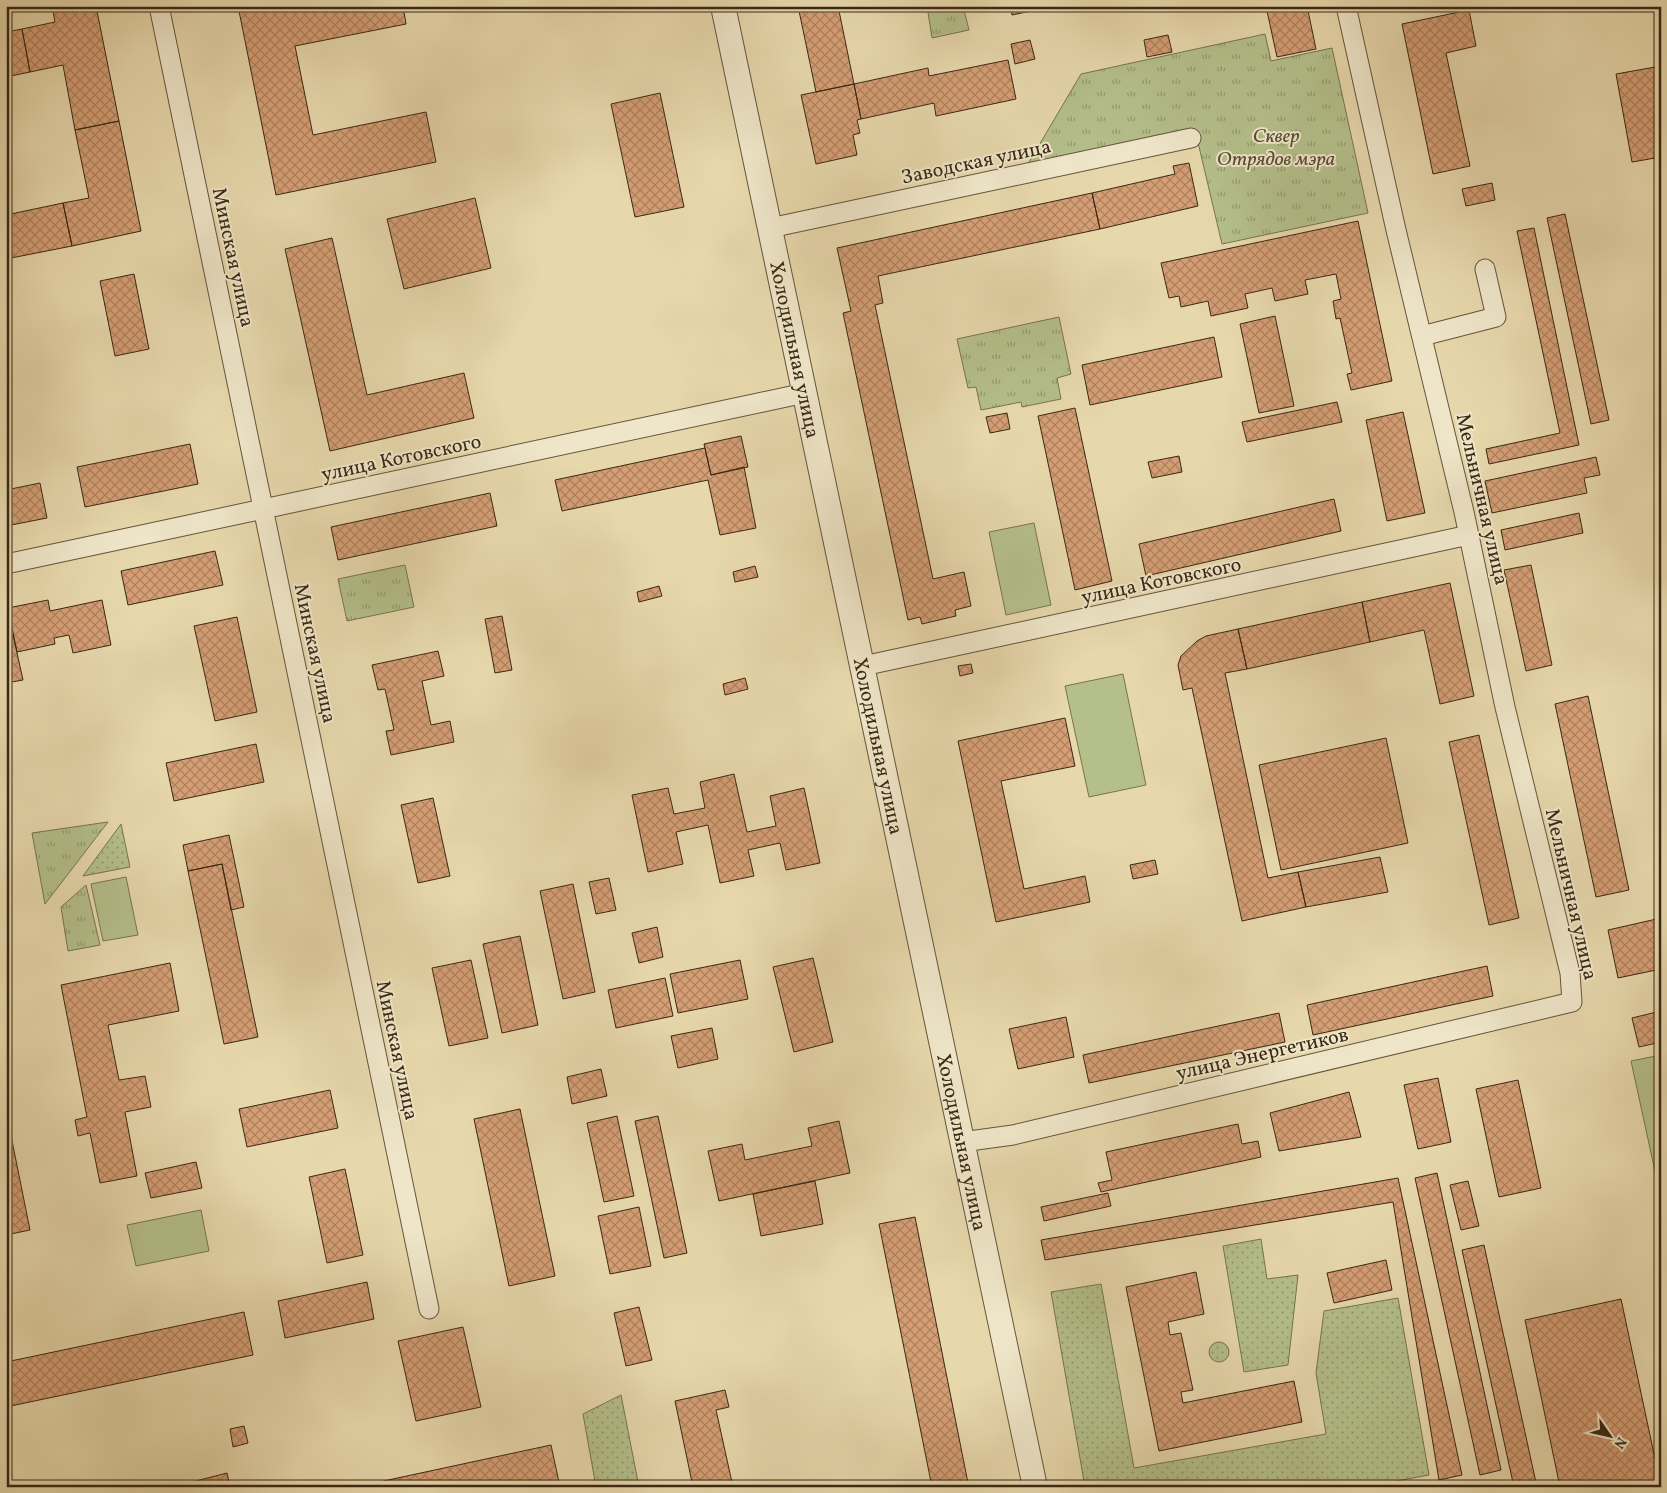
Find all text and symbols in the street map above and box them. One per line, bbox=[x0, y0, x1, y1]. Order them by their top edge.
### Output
park label: Сквер Отрядов мэра bbox=[1217, 123, 1335, 174]
street label: Заводская улица bbox=[899, 133, 1054, 193]
street label: Минская улица bbox=[204, 185, 261, 330]
street label: Холодильная улица bbox=[761, 259, 826, 441]
street label: Мельничная улица bbox=[1448, 411, 1514, 588]
street label: улица Котовского bbox=[319, 428, 484, 490]
street label: улица Котовского bbox=[1079, 551, 1244, 613]
street label: Минская улица bbox=[286, 581, 343, 726]
street label: Холодильная улица bbox=[845, 655, 909, 837]
street label: Мельничная улица bbox=[1537, 806, 1603, 983]
street label: Минская улица bbox=[368, 978, 425, 1123]
street label: улица Энергетиков bbox=[1173, 1021, 1352, 1088]
street label: Холодильная улица bbox=[928, 1051, 993, 1234]
north arrow bbox=[1584, 1410, 1634, 1460]
text: N bbox=[1609, 1433, 1630, 1452]

